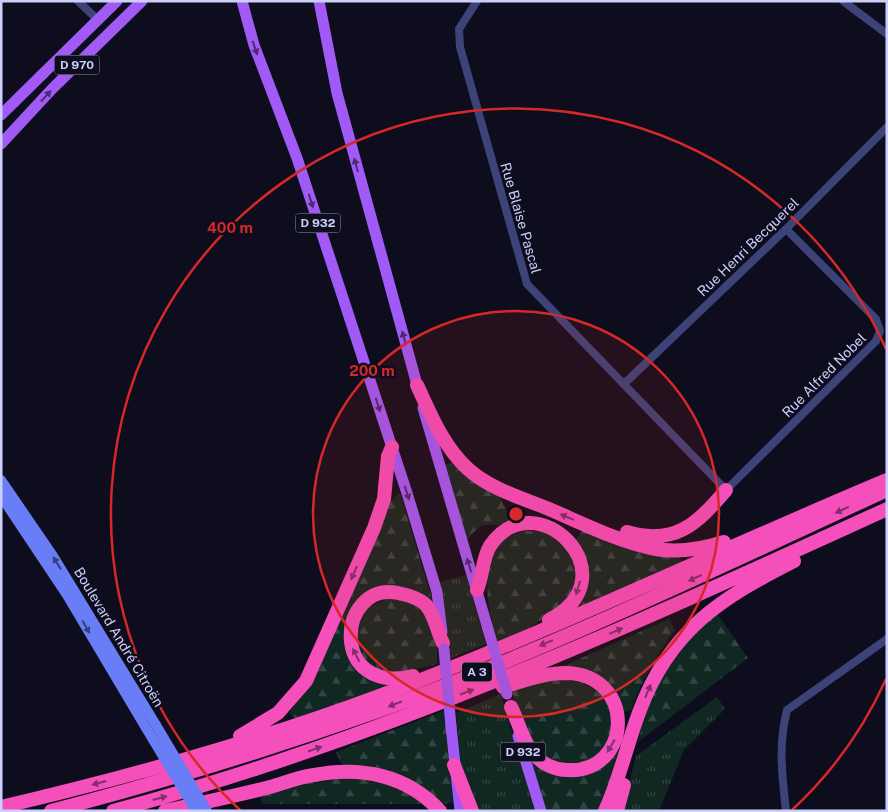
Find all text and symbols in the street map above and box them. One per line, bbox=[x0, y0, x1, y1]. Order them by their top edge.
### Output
one-way arrow bbox=[251, 41, 259, 56]
road number: D 970 bbox=[54, 56, 100, 74]
one-way arrow bbox=[40, 90, 52, 102]
one-way arrow bbox=[352, 157, 360, 172]
street label: Rue Blaise Pascal bbox=[497, 161, 545, 275]
one-way arrow bbox=[307, 194, 315, 209]
street label: Rue Henri Becquerel bbox=[694, 195, 802, 299]
road number: D 932 bbox=[296, 214, 340, 232]
text: 400 m bbox=[207, 219, 253, 236]
street label: Rue Alfred Nobel bbox=[779, 330, 869, 420]
one-way arrow bbox=[399, 331, 407, 346]
text: 200 m bbox=[349, 362, 395, 379]
one-way arrow bbox=[374, 398, 382, 413]
one-way arrow bbox=[404, 485, 411, 500]
centre of rings bbox=[507, 505, 525, 523]
one-way arrow bbox=[835, 506, 850, 515]
one-way arrow bbox=[560, 512, 574, 520]
one-way arrow bbox=[53, 556, 62, 569]
one-way arrow bbox=[465, 558, 473, 573]
street label: Boulevard André Citroën bbox=[71, 564, 167, 710]
one-way arrow bbox=[350, 566, 358, 580]
one-way arrow bbox=[688, 575, 702, 583]
one-way arrow bbox=[574, 581, 582, 596]
one-way arrow bbox=[81, 621, 90, 634]
one-way arrow bbox=[609, 626, 623, 634]
one-way arrow bbox=[539, 640, 553, 648]
one-way arrow bbox=[352, 648, 360, 662]
road number: A 3 bbox=[462, 662, 492, 682]
one-way arrow bbox=[644, 684, 652, 698]
one-way arrow bbox=[460, 688, 475, 696]
one-way arrow bbox=[387, 700, 402, 708]
one-way arrow bbox=[606, 739, 615, 752]
road number: D 932 bbox=[500, 742, 546, 762]
one-way arrow bbox=[308, 745, 323, 753]
one-way arrow bbox=[91, 779, 106, 787]
one-way arrow bbox=[153, 794, 168, 802]

